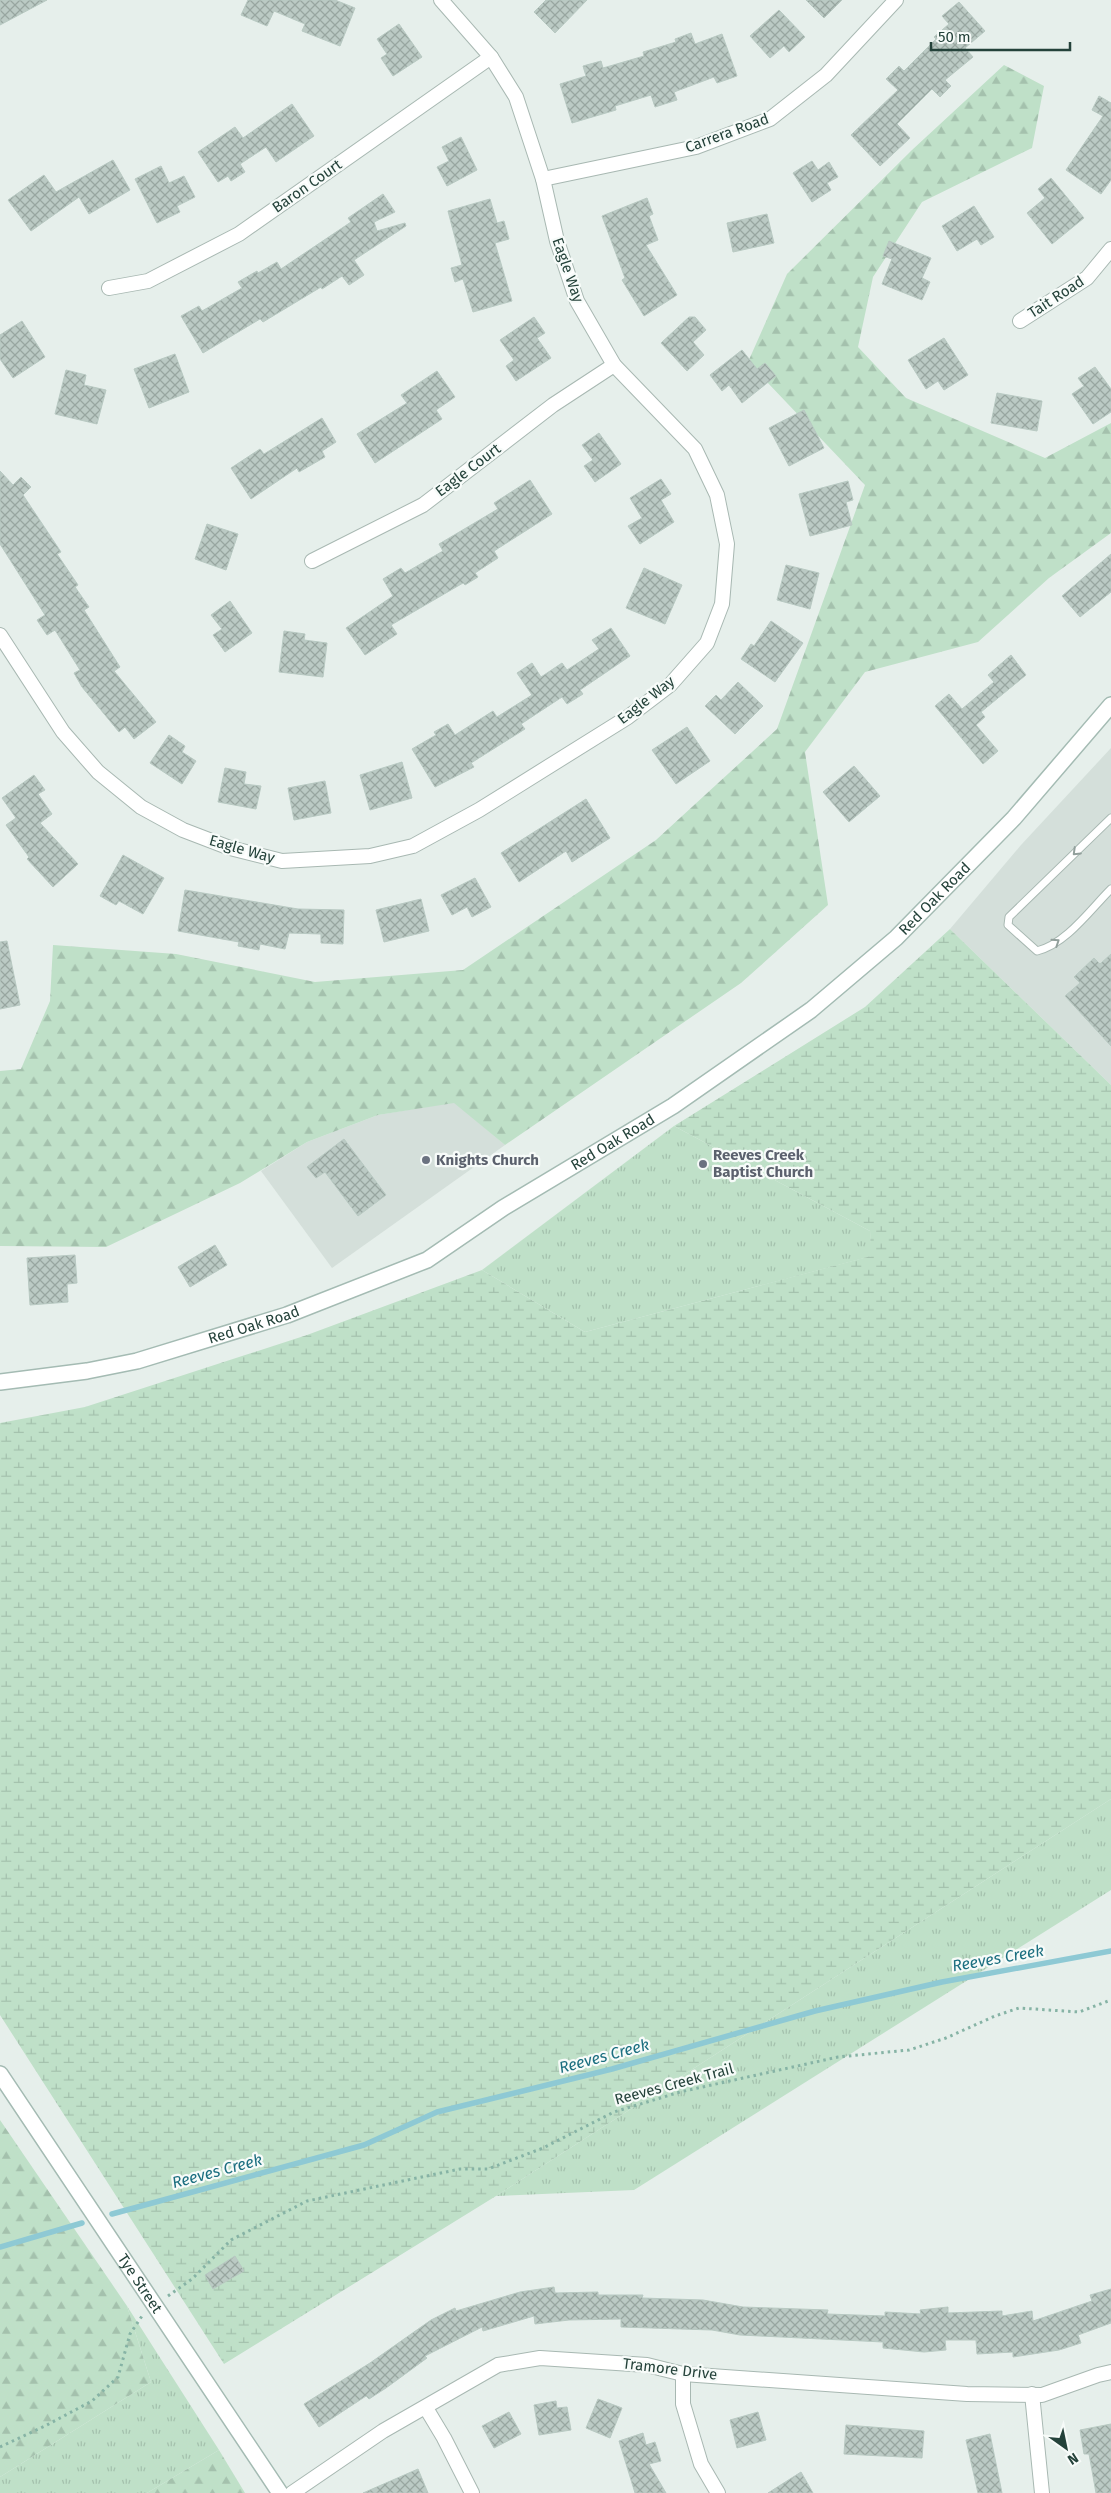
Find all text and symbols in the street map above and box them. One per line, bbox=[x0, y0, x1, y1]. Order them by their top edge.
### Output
scale bar bbox=[931, 20, 1070, 52]
text: 50 m bbox=[938, 28, 971, 46]
street label: Carrera Road bbox=[683, 110, 771, 156]
street label: Baron Court bbox=[269, 155, 346, 217]
street label: Eagle Way bbox=[549, 235, 588, 305]
street label: Tait Road bbox=[1025, 272, 1087, 322]
street label: Eagle Court bbox=[432, 439, 505, 500]
street label: Eagle Way bbox=[614, 672, 679, 728]
street label: Eagle Way bbox=[207, 831, 277, 867]
one-way arrow bbox=[1073, 846, 1082, 855]
street label: Red Oak Road bbox=[895, 859, 974, 939]
one-way arrow bbox=[1050, 939, 1060, 948]
street label: Red Oak Road bbox=[567, 1110, 658, 1174]
place label: Reeves Creek Baptist Church bbox=[713, 1146, 813, 1181]
place label: Knights Church bbox=[436, 1151, 539, 1169]
marker: Knights Church bbox=[420, 1154, 432, 1166]
marker: Reeves Creek Baptist Church bbox=[697, 1158, 709, 1170]
street label: Red Oak Road bbox=[206, 1302, 302, 1348]
water label: Reeves Creek bbox=[951, 1941, 1046, 1975]
water label: Reeves Creek bbox=[557, 2035, 651, 2077]
street label: Reeves Creek Trail bbox=[613, 2059, 736, 2109]
water label: Reeves Creek bbox=[170, 2150, 264, 2192]
street label: Tye Street bbox=[114, 2251, 167, 2317]
street label: Tramore Drive bbox=[622, 2354, 718, 2384]
north arrow bbox=[1041, 2423, 1091, 2473]
text: N bbox=[1064, 2449, 1081, 2468]

